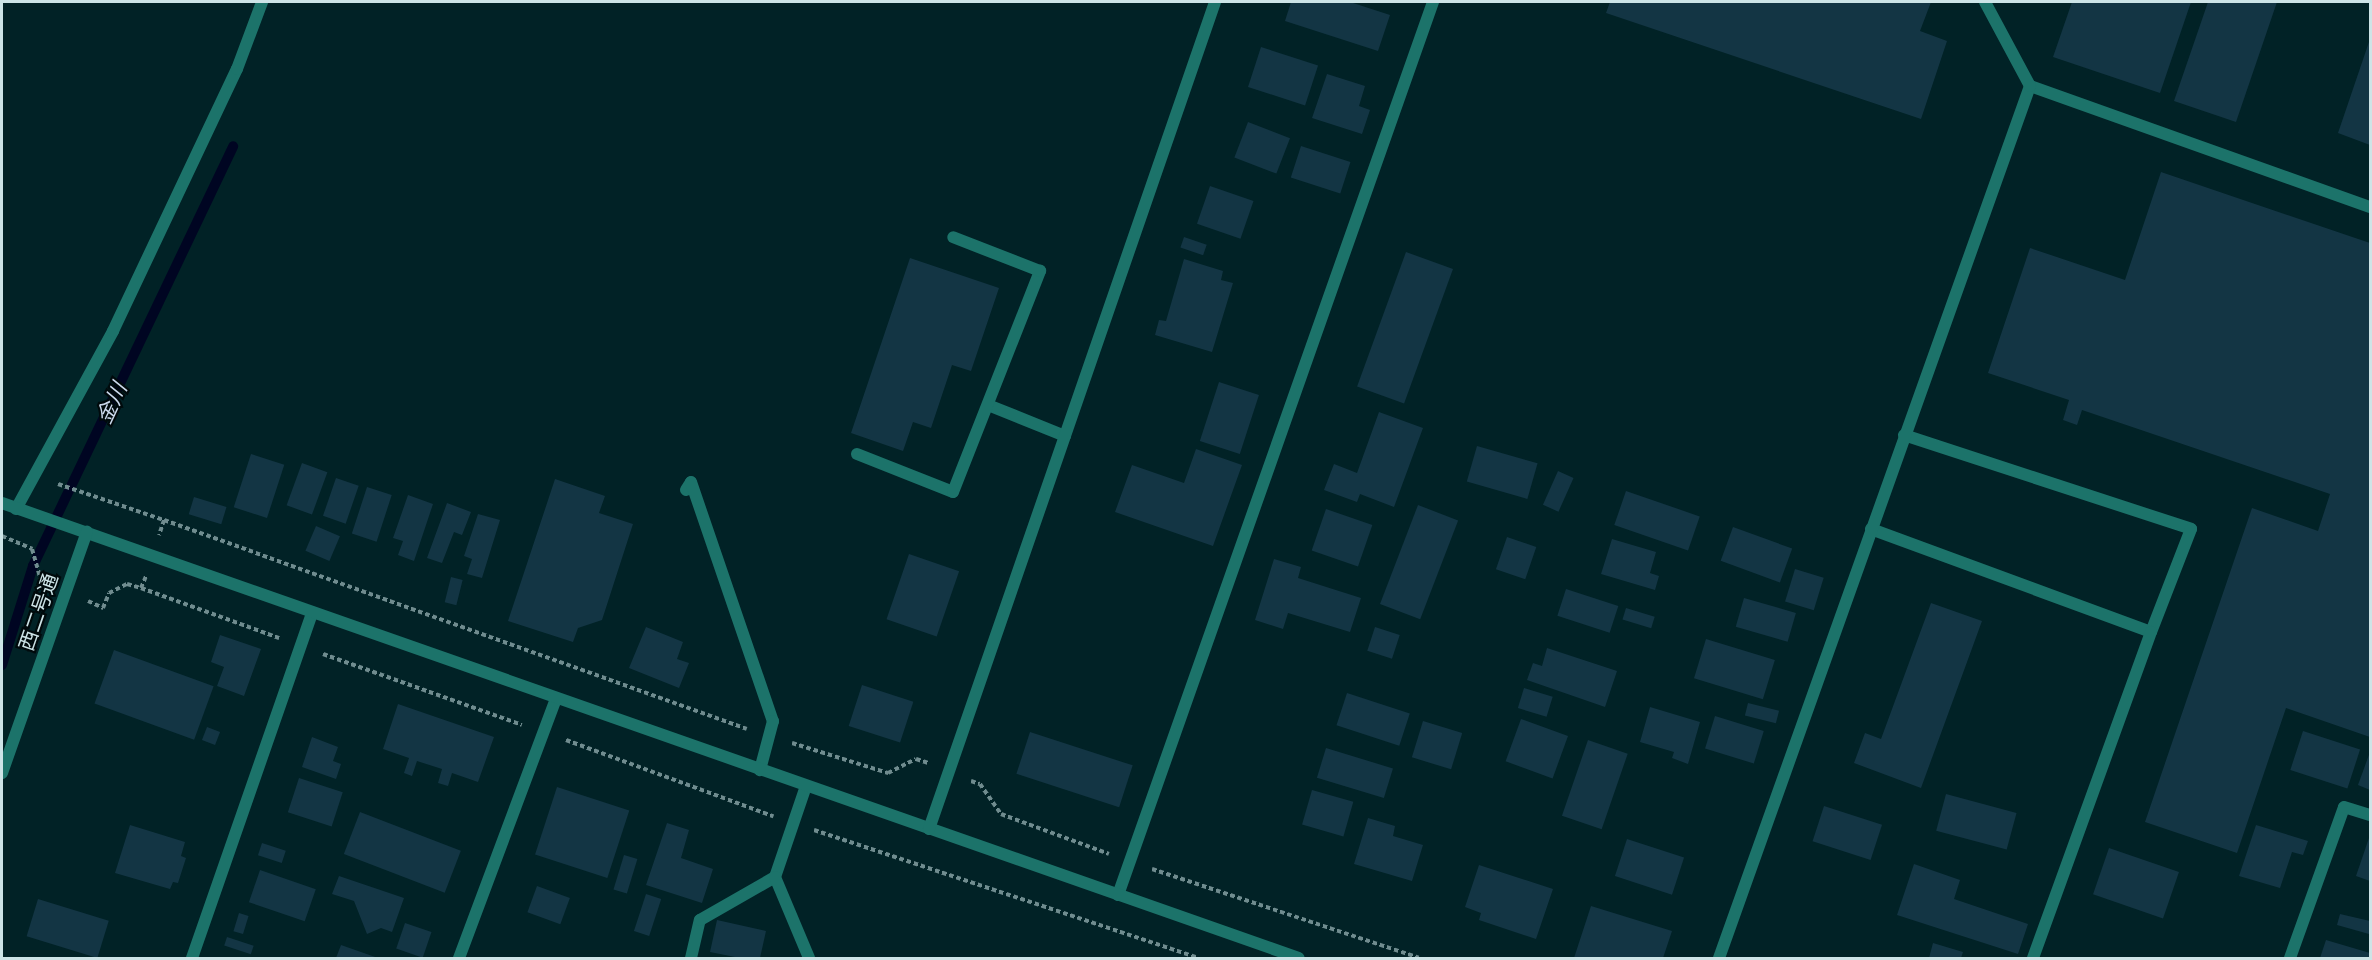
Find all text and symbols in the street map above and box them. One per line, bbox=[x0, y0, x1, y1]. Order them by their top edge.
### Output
water label: 金川 bbox=[91, 379, 131, 427]
street label: 西二号通 bbox=[14, 570, 62, 654]

